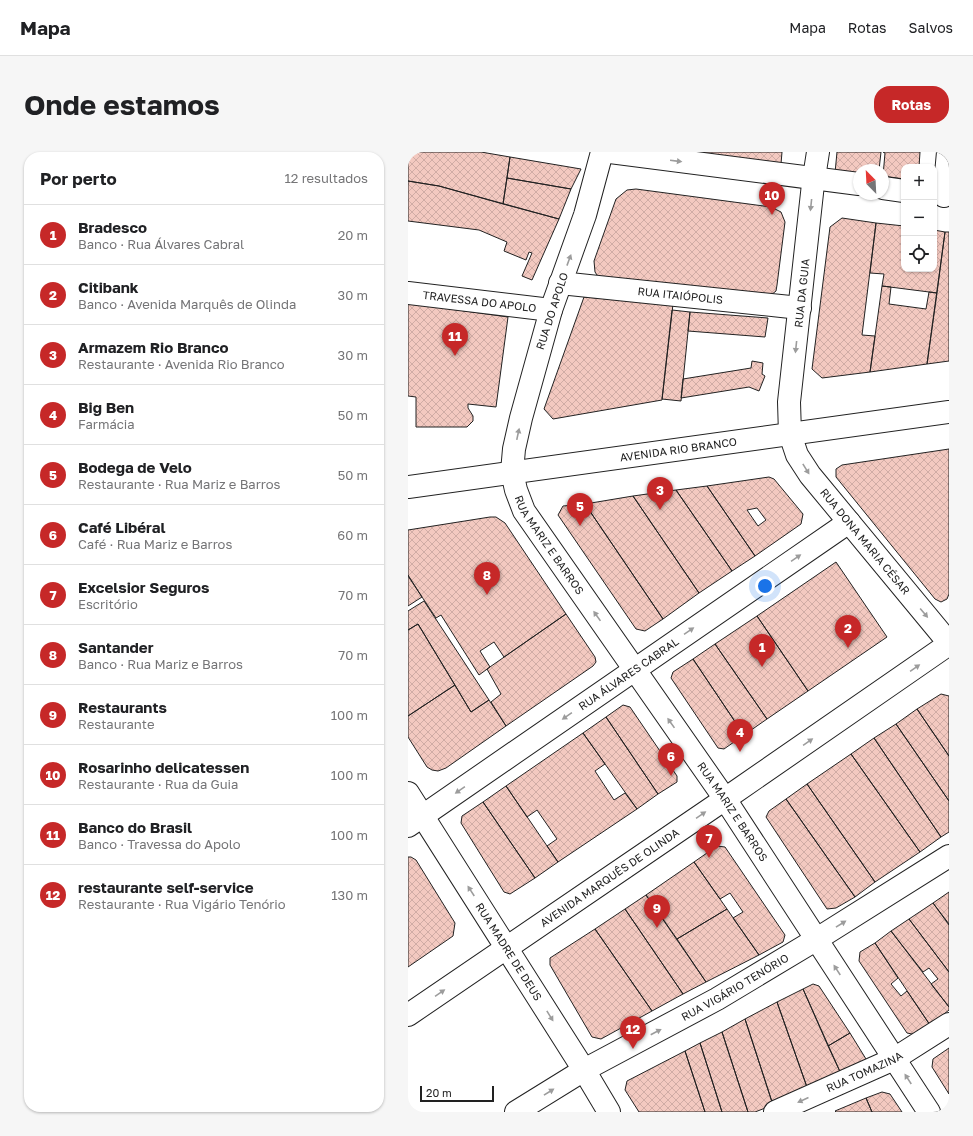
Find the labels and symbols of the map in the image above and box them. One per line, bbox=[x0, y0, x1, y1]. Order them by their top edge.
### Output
one-way arrow bbox=[670, 157, 682, 164]
north arrow bbox=[853, 164, 889, 200]
pin: 10 bbox=[759, 182, 785, 215]
one-way arrow bbox=[808, 199, 814, 211]
one-way arrow bbox=[566, 253, 572, 265]
street label: RUA DA GUIA bbox=[791, 257, 812, 328]
street label: RUA DO APOLO bbox=[533, 271, 570, 351]
street label: RUA ITAIÓPOLIS bbox=[637, 284, 724, 306]
street label: TRAVESSA DO APOLO bbox=[422, 288, 537, 314]
pin: 11 bbox=[442, 323, 468, 356]
one-way arrow bbox=[792, 341, 799, 353]
one-way arrow bbox=[515, 428, 521, 440]
street label: AVENIDA RIO BRANCO bbox=[619, 434, 738, 464]
one-way arrow bbox=[802, 464, 810, 474]
pin: 3 bbox=[647, 477, 673, 510]
street label: RUA DONA MARIA CÉSAR bbox=[818, 486, 913, 597]
street label: RUA MARIZ E BARROS bbox=[513, 493, 587, 597]
pin: 5 bbox=[567, 493, 593, 526]
one-way arrow bbox=[791, 554, 801, 562]
pin: 8 bbox=[474, 562, 500, 595]
your location bbox=[755, 576, 775, 596]
one-way arrow bbox=[919, 607, 928, 618]
one-way arrow bbox=[593, 611, 601, 621]
pin: 2 bbox=[835, 615, 861, 648]
one-way arrow bbox=[683, 627, 694, 635]
street label: RUA ÁLVARES CABRAL bbox=[576, 634, 682, 713]
pin: 1 bbox=[749, 634, 775, 667]
one-way arrow bbox=[910, 664, 921, 672]
one-way arrow bbox=[562, 712, 572, 720]
one-way arrow bbox=[667, 718, 675, 728]
pin: 4 bbox=[727, 719, 753, 752]
one-way arrow bbox=[803, 738, 814, 746]
pin: 6 bbox=[658, 743, 684, 776]
street label: RUA MARIZ E BARROS bbox=[695, 759, 771, 863]
one-way arrow bbox=[455, 786, 466, 794]
one-way arrow bbox=[696, 811, 707, 819]
street label: AVENIDA MARQUÊS DE OLINDA bbox=[537, 825, 682, 929]
pin: 7 bbox=[696, 825, 722, 858]
one-way arrow bbox=[467, 886, 475, 896]
pin: 9 bbox=[644, 895, 670, 928]
street label: RUA MADRE DE DEUS bbox=[473, 900, 545, 1003]
one-way arrow bbox=[836, 920, 846, 928]
street label: RUA VIGÁRIO TENÓRIO bbox=[679, 951, 791, 1023]
one-way arrow bbox=[833, 965, 841, 975]
one-way arrow bbox=[435, 989, 445, 997]
one-way arrow bbox=[547, 1010, 554, 1022]
pin: 12 bbox=[620, 1016, 646, 1049]
one-way arrow bbox=[650, 1028, 662, 1035]
street label: RUA TOMAZINA bbox=[824, 1048, 905, 1094]
one-way arrow bbox=[904, 1074, 911, 1085]
scale bar bbox=[420, 1084, 494, 1103]
one-way arrow bbox=[543, 1088, 555, 1095]
one-way arrow bbox=[797, 1096, 809, 1103]

